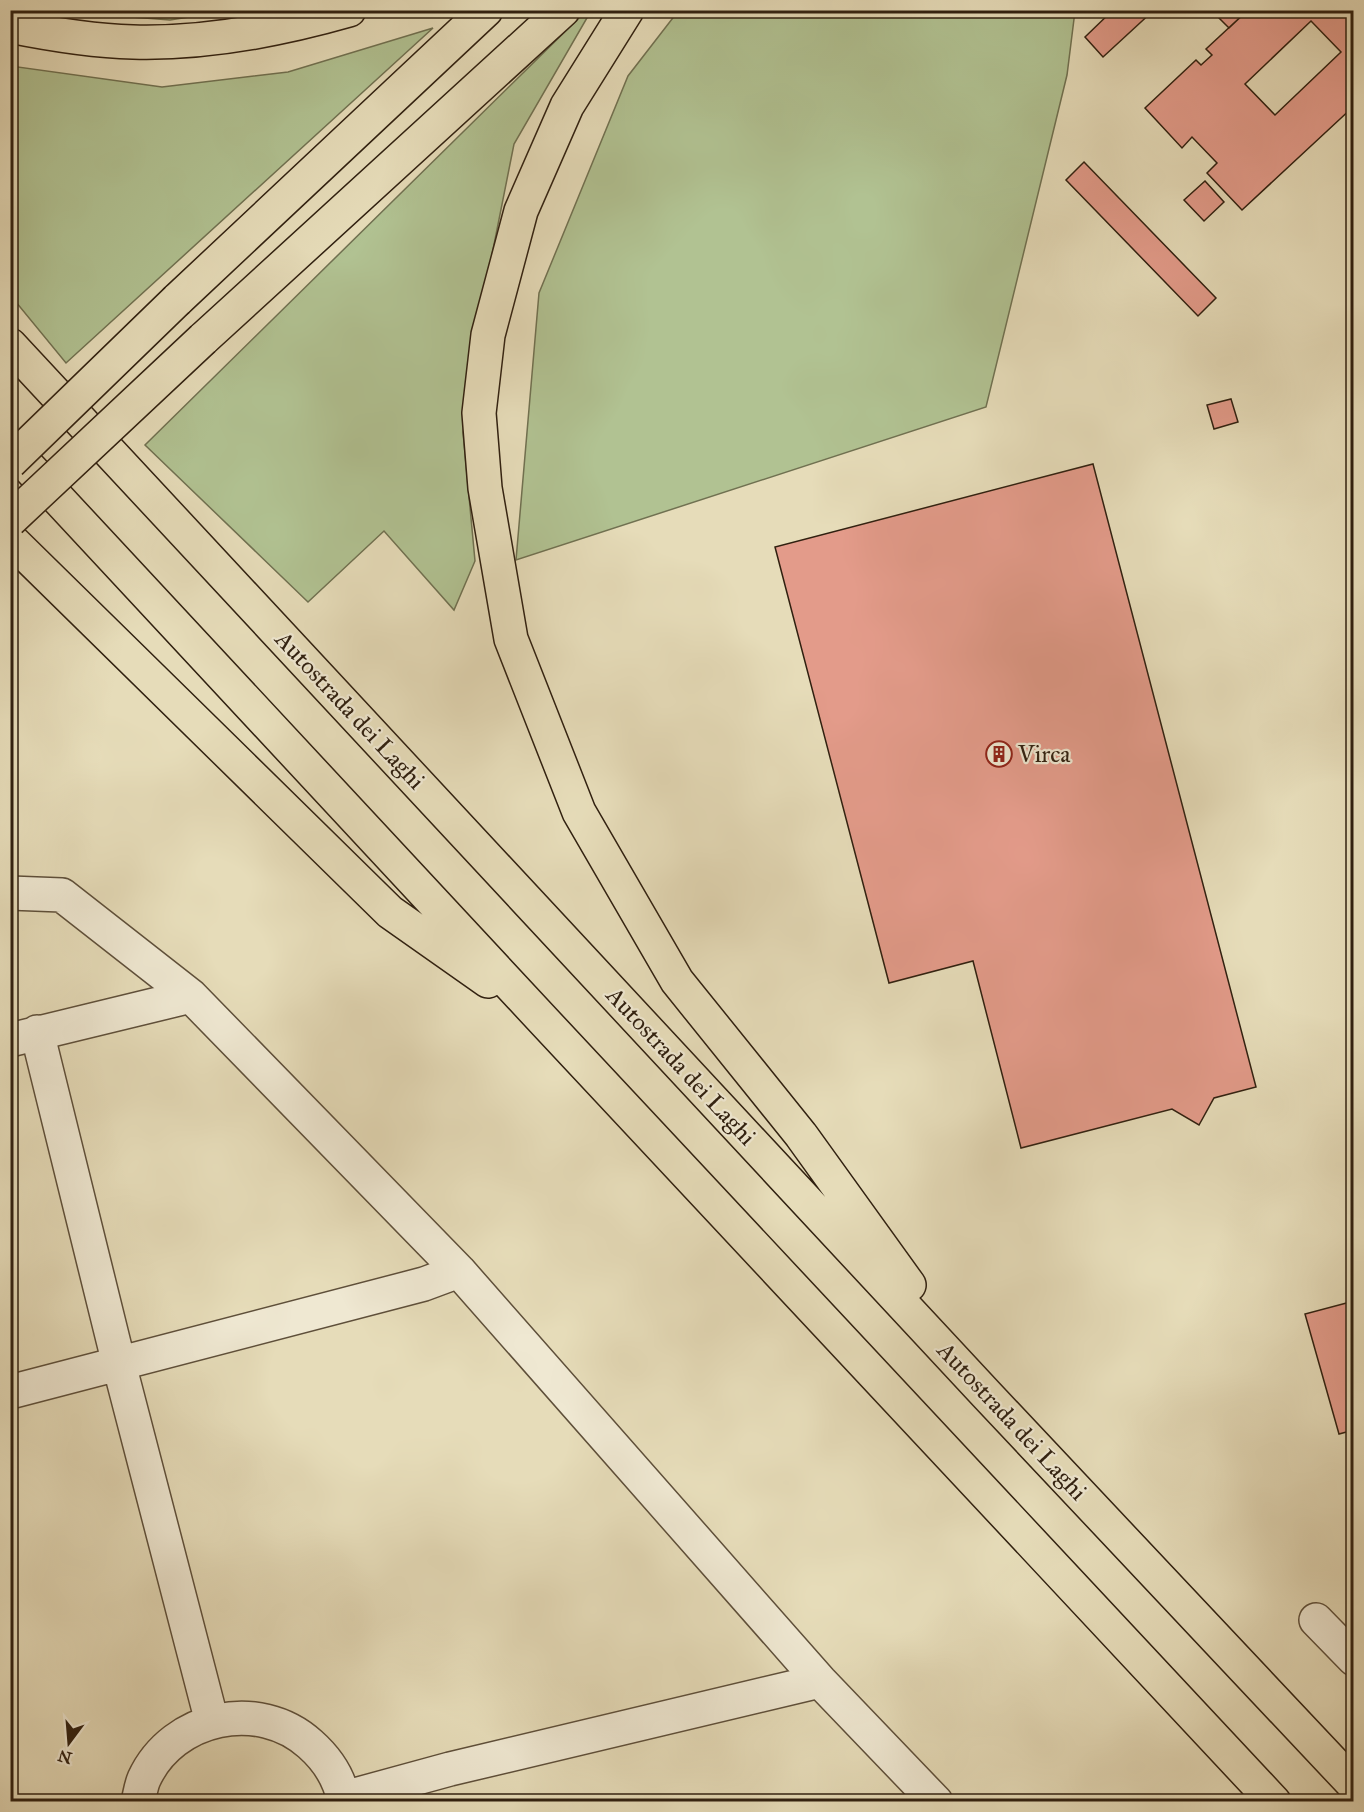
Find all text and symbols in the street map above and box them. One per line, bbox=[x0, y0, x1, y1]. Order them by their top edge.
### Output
street label: Autostrada dei Laghi bbox=[268, 624, 431, 796]
building icon: Virca bbox=[984, 739, 1014, 769]
place label: Virca bbox=[1017, 739, 1071, 769]
street label: Autostrada dei Laghi bbox=[599, 980, 762, 1152]
street label: Autostrada dei Laghi bbox=[930, 1335, 1093, 1507]
north arrow bbox=[39, 1713, 99, 1773]
text: N bbox=[55, 1746, 74, 1768]

